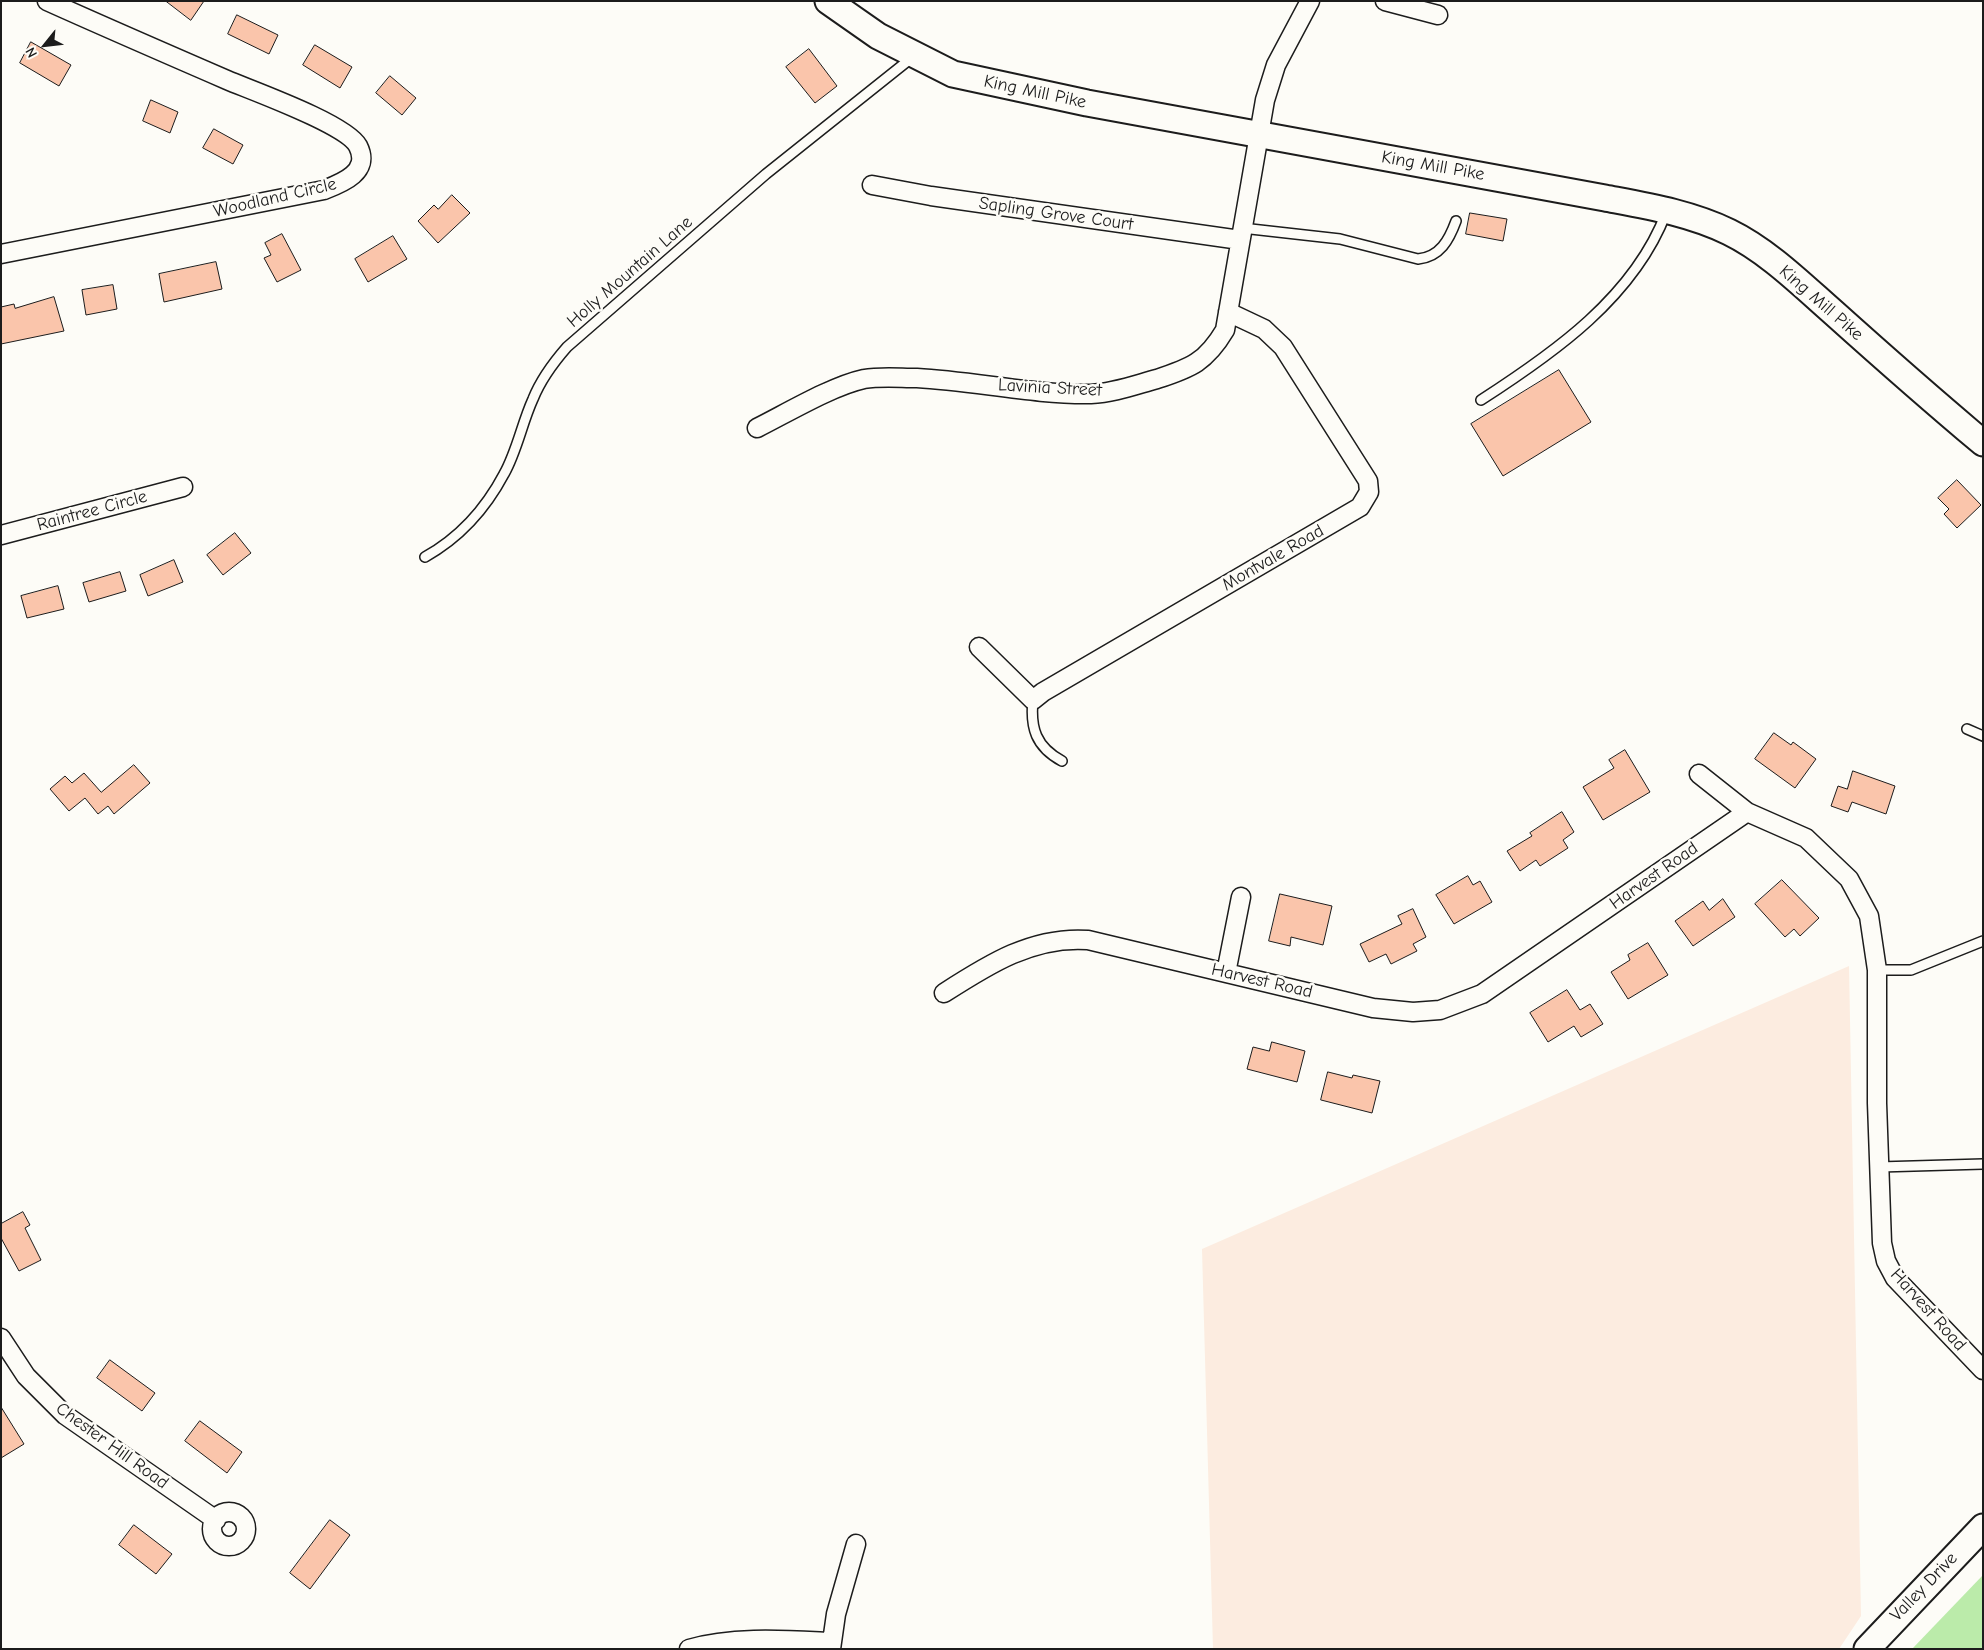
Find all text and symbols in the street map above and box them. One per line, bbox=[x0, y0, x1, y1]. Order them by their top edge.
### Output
north arrow bbox=[20, 20, 70, 70]
text: N bbox=[22, 44, 41, 61]
street label: King Mill Pike bbox=[982, 71, 1088, 113]
street label: King Mill Pike bbox=[1380, 146, 1486, 186]
street label: Woodland Circle bbox=[211, 173, 339, 223]
street label: Sapling Grove Court bbox=[977, 192, 1135, 236]
street label: Holly Mountain Lane bbox=[563, 212, 697, 332]
street label: King Mill Pike bbox=[1775, 261, 1867, 345]
street label: Lavinia Street bbox=[998, 374, 1102, 402]
street label: Raintree Circle bbox=[35, 486, 149, 536]
street label: Montvale Road bbox=[1218, 520, 1328, 596]
street label: Harvest Road bbox=[1606, 838, 1702, 914]
street label: Harvest Road bbox=[1209, 959, 1315, 1003]
street label: Harvest Road bbox=[1885, 1264, 1971, 1356]
street label: Chester Hill Road bbox=[52, 1398, 172, 1494]
street label: Valley Drive bbox=[1886, 1548, 1962, 1626]

